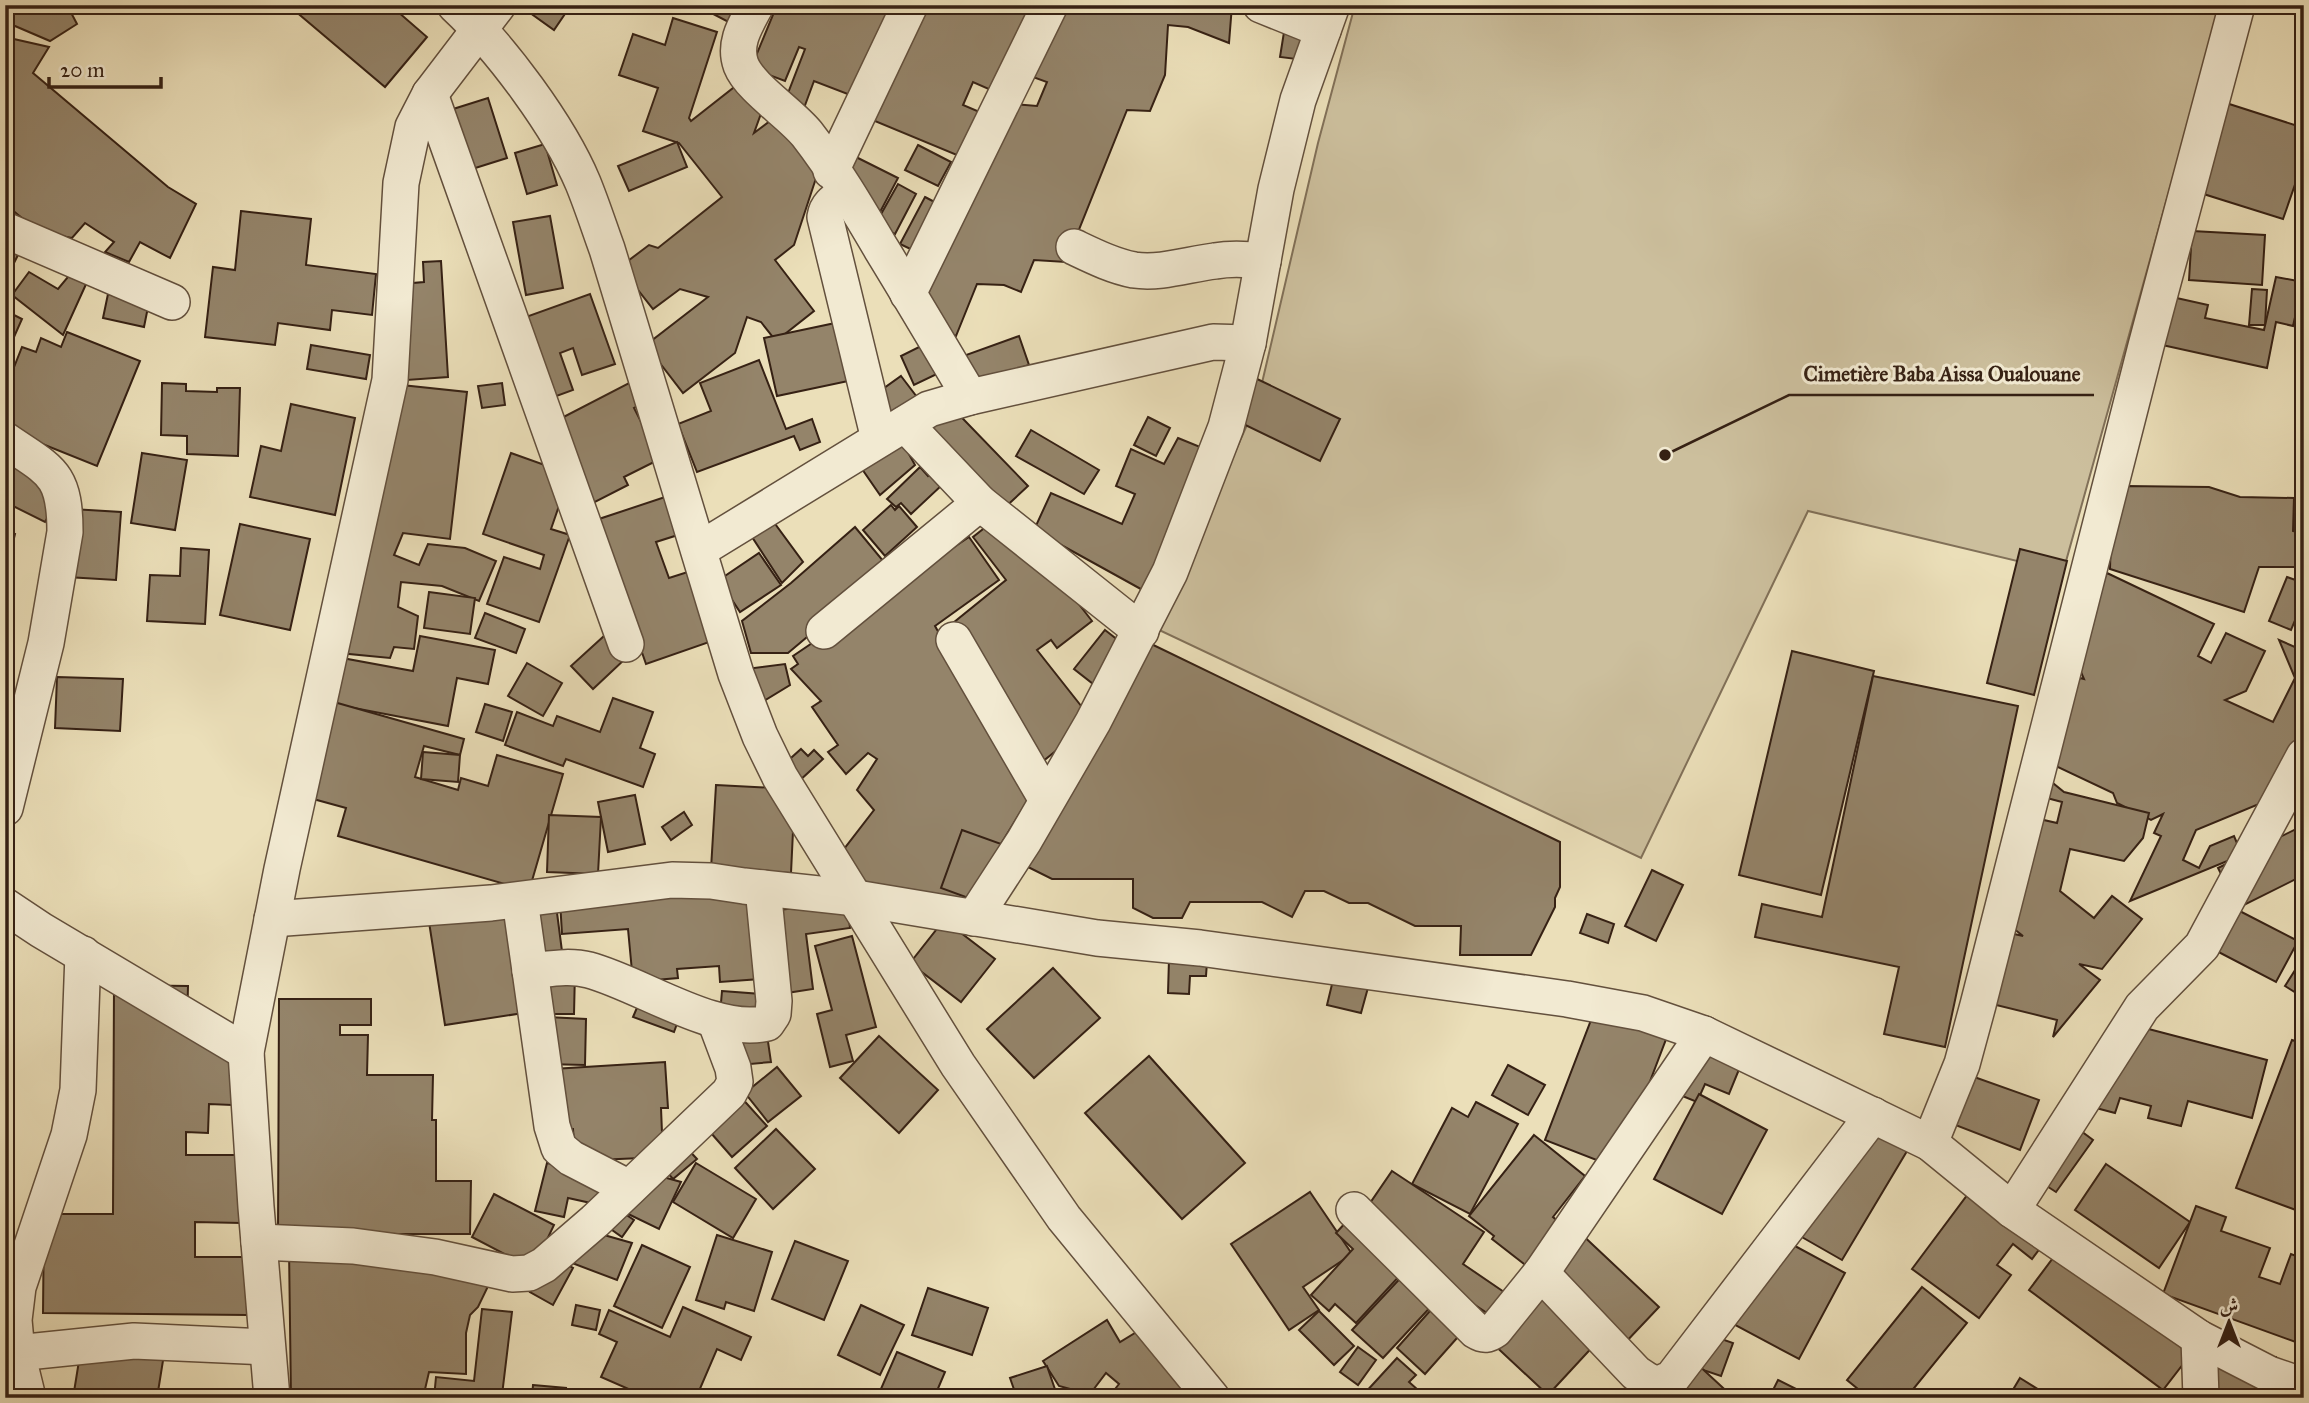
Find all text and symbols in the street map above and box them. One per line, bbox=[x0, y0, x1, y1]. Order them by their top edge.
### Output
scale bar bbox=[49, 46, 161, 90]
text: 20 m bbox=[60, 57, 105, 83]
callout: Cimetière Baba Aissa Oualouane bbox=[1789, 353, 2094, 395]
text: Cimetière Baba Aissa Oualouane bbox=[1804, 361, 2081, 387]
north arrow bbox=[2194, 1288, 2264, 1358]
text: ش bbox=[2220, 1294, 2238, 1317]

